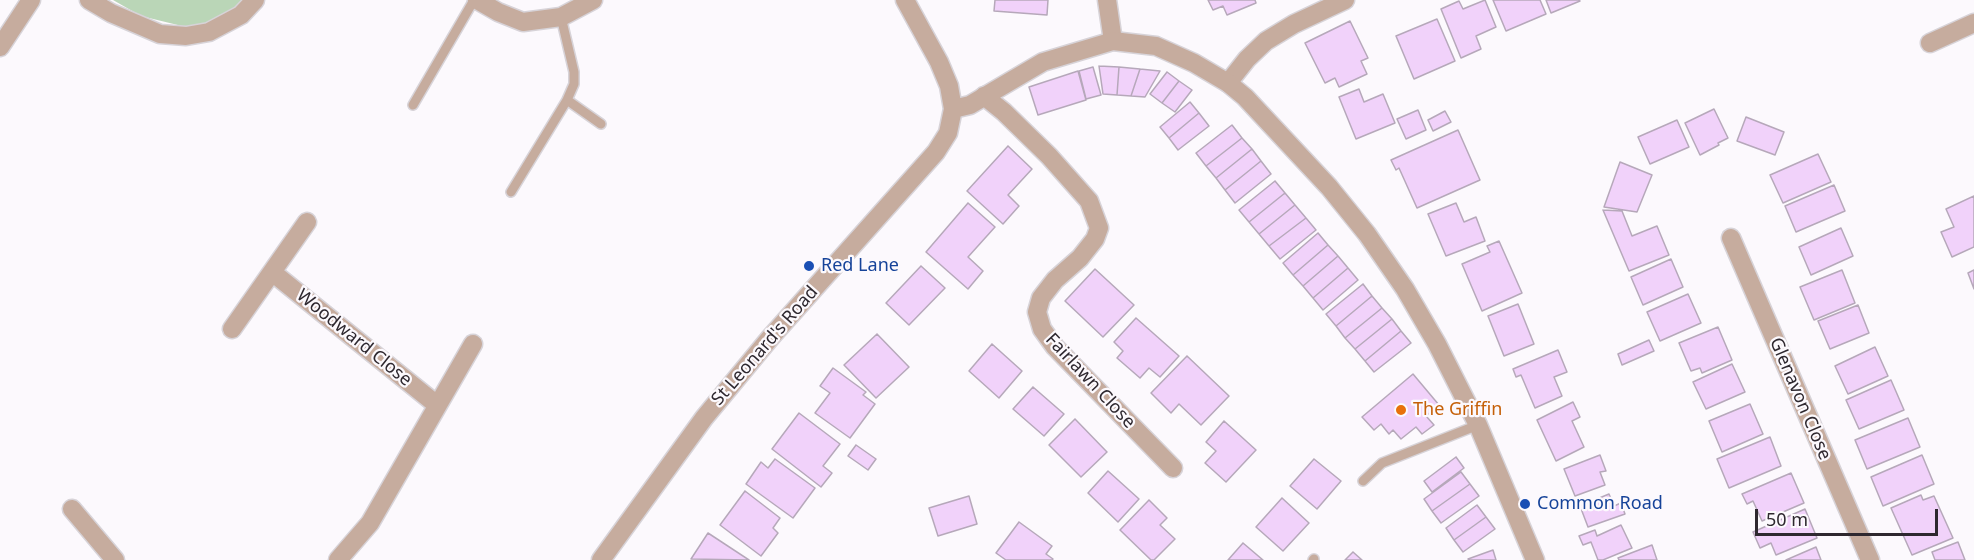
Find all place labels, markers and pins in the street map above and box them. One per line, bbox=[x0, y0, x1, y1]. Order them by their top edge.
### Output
place label: Red Lane bbox=[821, 255, 899, 277]
marker: Red Lane bbox=[802, 259, 816, 273]
place label: The Griffin bbox=[1413, 399, 1502, 421]
marker: The Griffin bbox=[1394, 403, 1408, 417]
place label: Common Road bbox=[1537, 493, 1663, 515]
marker: Common Road bbox=[1518, 497, 1532, 511]

